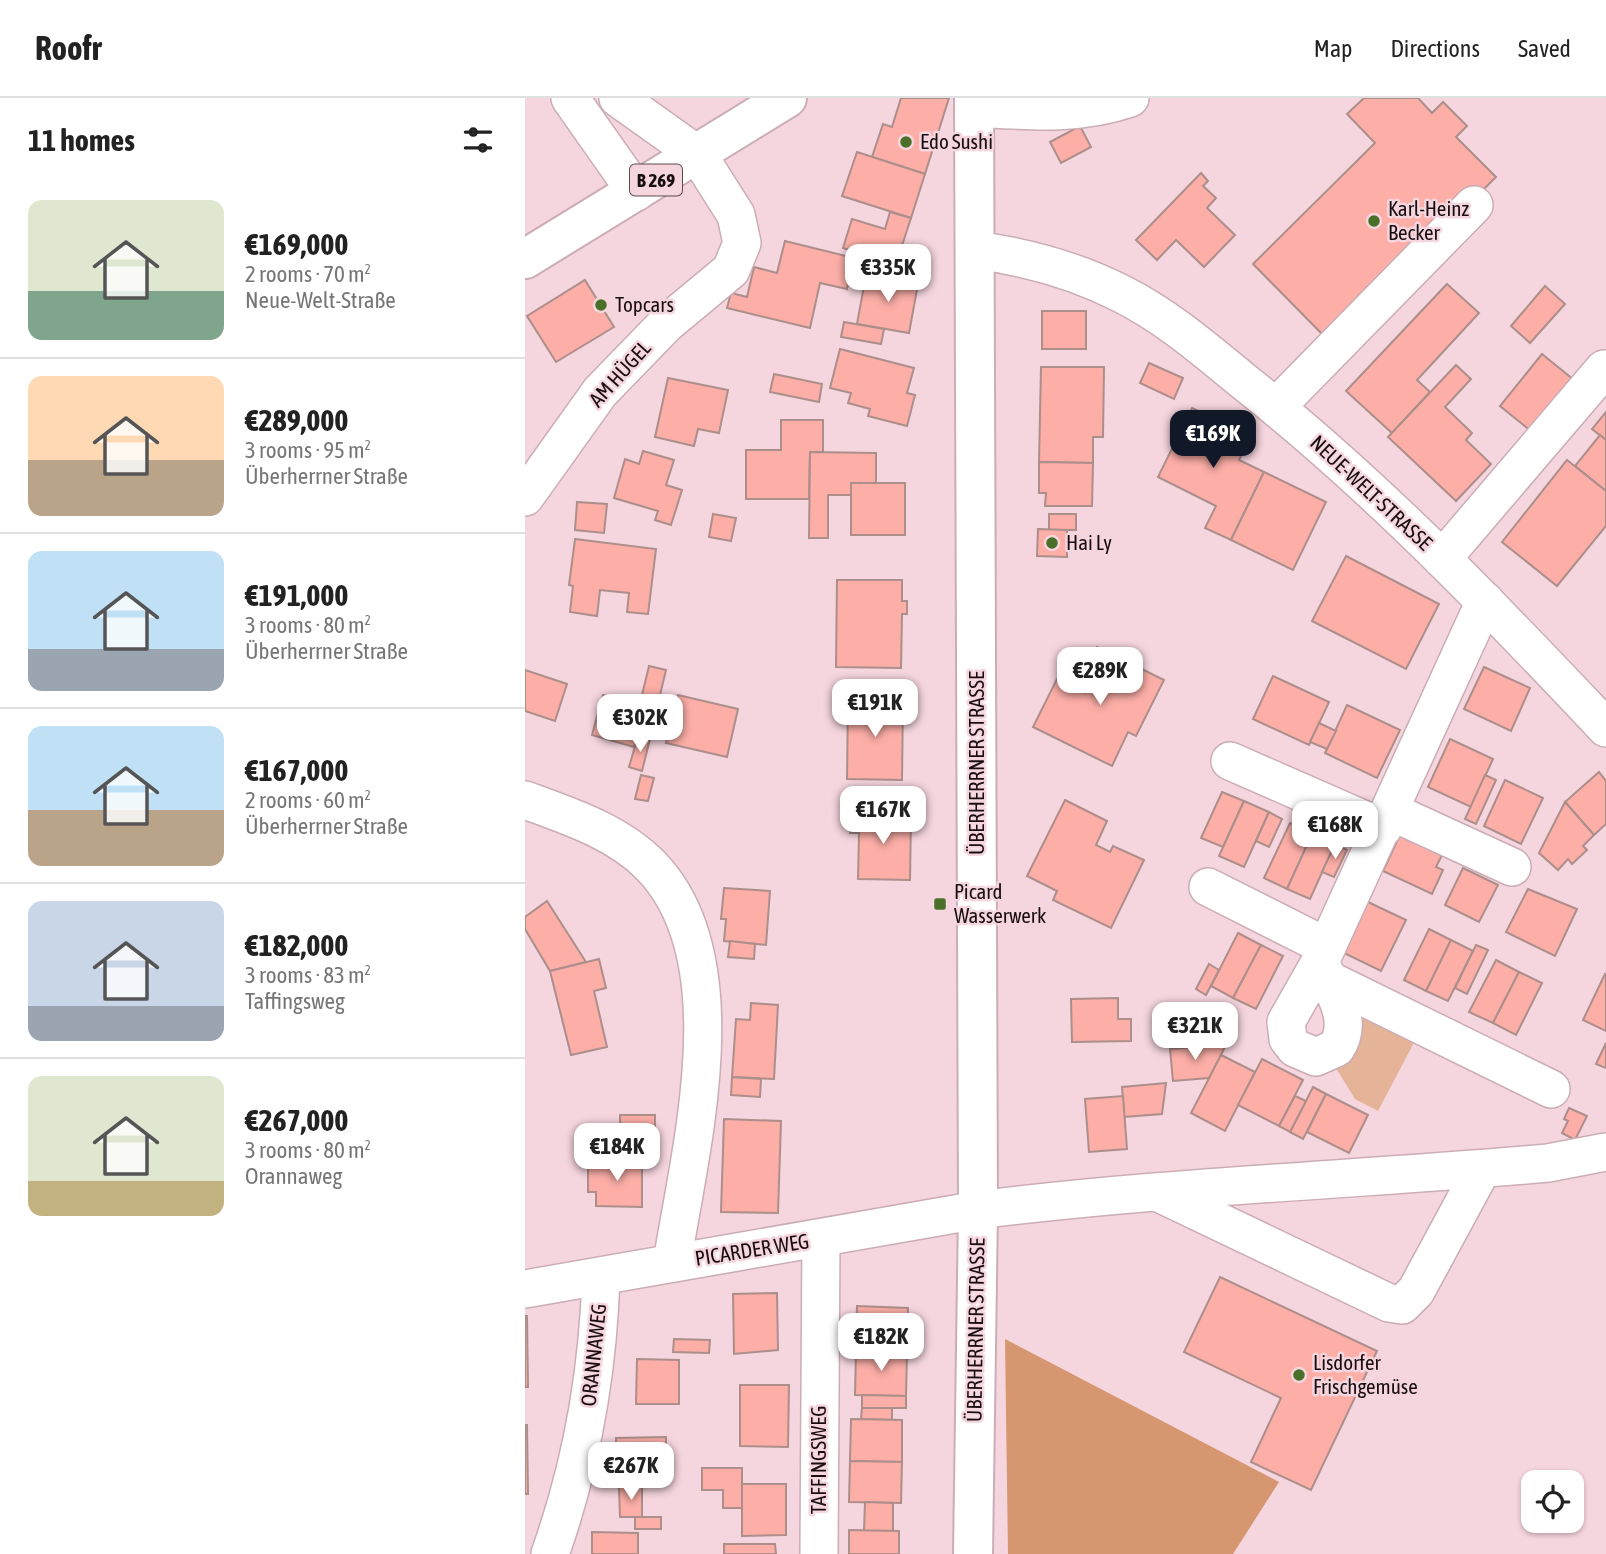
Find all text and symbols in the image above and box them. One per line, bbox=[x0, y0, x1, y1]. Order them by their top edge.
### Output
text: Roofr bbox=[35, 29, 101, 67]
text: Map bbox=[1314, 35, 1352, 62]
text: Directions bbox=[1390, 35, 1480, 62]
text: Saved bbox=[1518, 35, 1571, 62]
icon: filters bbox=[459, 121, 497, 159]
text: 11 homes bbox=[28, 123, 135, 157]
place label: Edo Sushi bbox=[920, 129, 993, 153]
marker: Edo Sushi bbox=[898, 134, 914, 150]
road number: B 269 bbox=[630, 164, 682, 195]
place label: Karl-Heinz Becker bbox=[1388, 196, 1469, 244]
marker: Karl-Heinz Becker bbox=[1366, 213, 1382, 229]
text: €169,000 bbox=[245, 227, 348, 261]
icon: home bbox=[84, 228, 168, 312]
pin: €335K bbox=[839, 244, 937, 304]
text: €335K bbox=[861, 254, 915, 280]
text: 2 rooms · 70 m² bbox=[245, 261, 371, 287]
text: Neue-Welt-Straße bbox=[245, 287, 396, 313]
place label: Topcars bbox=[615, 292, 674, 316]
marker: Topcars bbox=[593, 297, 609, 313]
street label: AM HÜGEL bbox=[584, 336, 655, 411]
text: €289,000 bbox=[245, 403, 348, 437]
icon: home bbox=[84, 404, 168, 488]
pin: €169K bbox=[1164, 410, 1262, 470]
text: €169K bbox=[1186, 420, 1240, 446]
street label: NEUE-WELT-STRASSE bbox=[1306, 430, 1437, 555]
text: 3 rooms · 95 m² bbox=[245, 437, 371, 463]
text: Überherrner Straße bbox=[245, 463, 408, 489]
place label: Hai Ly bbox=[1066, 530, 1112, 554]
marker: Hai Ly bbox=[1044, 535, 1060, 551]
text: €191,000 bbox=[245, 578, 348, 612]
icon: home bbox=[84, 579, 168, 663]
text: 3 rooms · 80 m² bbox=[245, 612, 371, 638]
text: Überherrner Straße bbox=[245, 638, 408, 664]
pin: €289K bbox=[1051, 648, 1149, 707]
text: €289K bbox=[1073, 657, 1127, 683]
street label: ÜBERHERRNER STRASSE bbox=[964, 671, 988, 855]
pin: €191K bbox=[826, 680, 924, 739]
text: €191K bbox=[848, 689, 902, 715]
pin: €302K bbox=[591, 694, 689, 754]
text: €302K bbox=[613, 704, 667, 730]
text: €167,000 bbox=[245, 753, 348, 787]
icon: home bbox=[84, 754, 168, 838]
pin: €167K bbox=[834, 786, 932, 846]
text: 2 rooms · 60 m² bbox=[245, 787, 371, 813]
text: €167K bbox=[856, 796, 910, 822]
pin: €168K bbox=[1286, 802, 1384, 861]
text: €168K bbox=[1308, 811, 1362, 837]
text: Überherrner Straße bbox=[245, 813, 408, 839]
place label: Picard Wasserwerk bbox=[954, 879, 1046, 927]
marker: Picard Wasserwerk bbox=[932, 896, 948, 912]
text: €182,000 bbox=[245, 928, 348, 962]
icon: home bbox=[84, 929, 168, 1013]
text: 3 rooms · 83 m² bbox=[245, 962, 371, 988]
text: Taffingsweg bbox=[245, 988, 345, 1014]
pin: €321K bbox=[1146, 1002, 1244, 1062]
text: €321K bbox=[1168, 1012, 1222, 1038]
text: €267,000 bbox=[245, 1103, 348, 1137]
icon: home bbox=[84, 1104, 168, 1188]
pin: €184K bbox=[568, 1124, 666, 1183]
text: €184K bbox=[590, 1133, 644, 1159]
text: 3 rooms · 80 m² bbox=[245, 1137, 371, 1163]
text: Orannaweg bbox=[245, 1163, 342, 1189]
street label: PICARDER WEG bbox=[693, 1228, 811, 1270]
street label: ÜBERHERRNER STRASSE bbox=[961, 1238, 989, 1422]
street label: ORANNAWEG bbox=[576, 1302, 610, 1407]
pin: €182K bbox=[832, 1314, 930, 1373]
text: €182K bbox=[854, 1323, 908, 1349]
place label: Lisdorfer Frischgemüse bbox=[1313, 1350, 1418, 1398]
marker: Lisdorfer Frischgemüse bbox=[1291, 1367, 1307, 1383]
street label: TAFFINGSWEG bbox=[806, 1406, 830, 1514]
pin: €267K bbox=[582, 1442, 680, 1502]
text: €267K bbox=[604, 1452, 658, 1478]
map controls bbox=[1521, 1470, 1584, 1533]
button: locate bbox=[1521, 1470, 1584, 1533]

